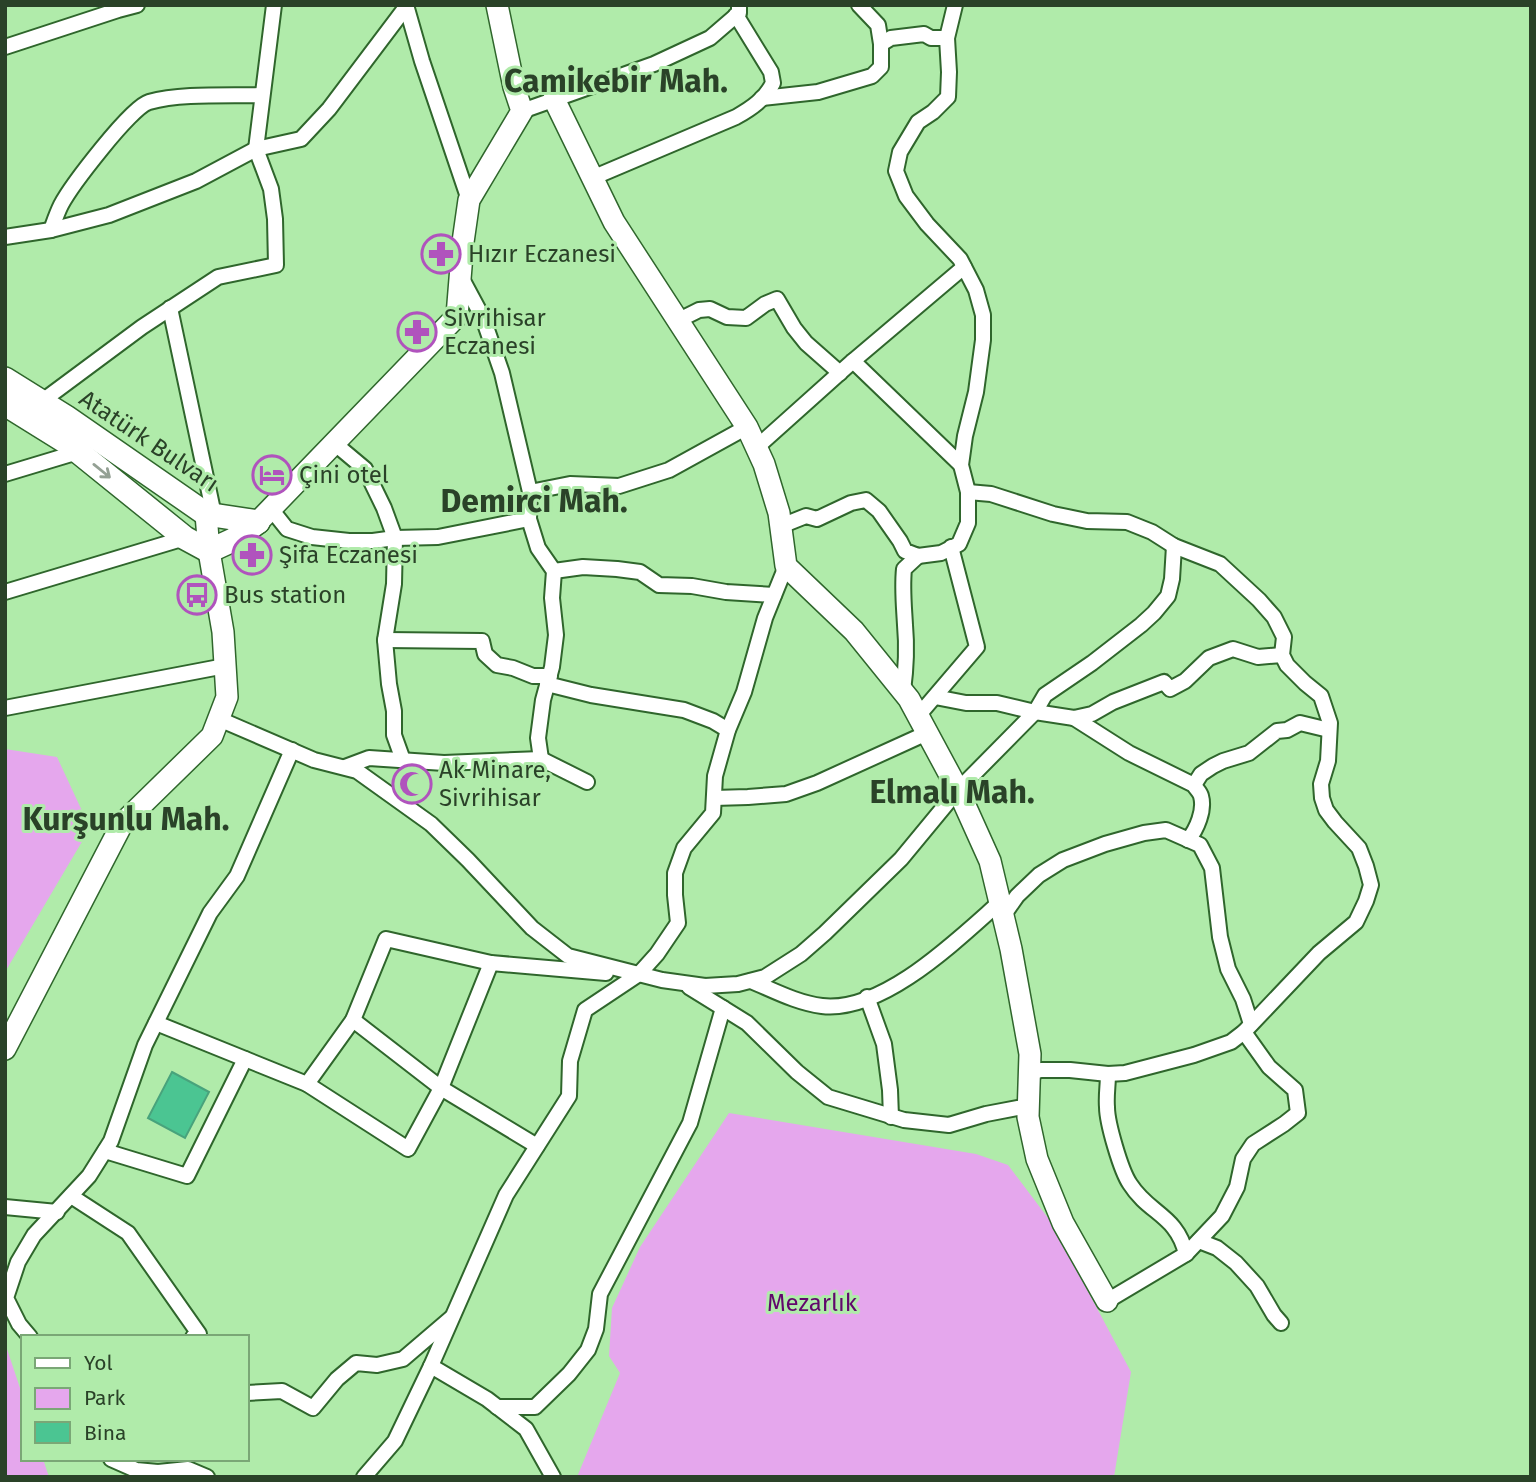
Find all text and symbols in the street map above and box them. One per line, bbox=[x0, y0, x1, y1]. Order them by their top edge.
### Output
district label: Camikebir Mah. bbox=[504, 62, 728, 100]
pharmacy icon: Hızır Eczanesi bbox=[420, 233, 462, 275]
place label: Hızır Eczanesi bbox=[468, 240, 616, 268]
place label: Sivrihisar Eczanesi bbox=[444, 304, 547, 360]
pharmacy icon: Sivrihisar Eczanesi bbox=[396, 311, 438, 353]
street label: Atatürk Bulvarı bbox=[74, 384, 224, 498]
hotel icon: Çini otel bbox=[251, 454, 293, 496]
place label: Çini otel bbox=[299, 461, 389, 489]
one-way arrow bbox=[92, 463, 110, 479]
district label: Demirci Mah. bbox=[440, 482, 628, 520]
pharmacy icon: Şifa Eczanesi bbox=[231, 534, 273, 576]
place label: Şifa Eczanesi bbox=[279, 541, 418, 569]
bus stop icon: Bus station bbox=[176, 574, 218, 616]
place label: Bus station bbox=[224, 581, 346, 609]
place label: Ak Minare, Sivrihisar bbox=[439, 756, 551, 812]
mosque icon: Ak Minare, Sivrihisar bbox=[391, 763, 433, 805]
district label: Elmalı Mah. bbox=[869, 773, 1035, 811]
district label: Kurşunlu Mah. bbox=[22, 800, 230, 839]
park label: Mezarlık bbox=[767, 1289, 858, 1317]
legend bbox=[21, 1335, 248, 1461]
text: Yol bbox=[84, 1350, 113, 1376]
text: Park bbox=[84, 1385, 126, 1411]
text: Bina bbox=[84, 1420, 126, 1446]

